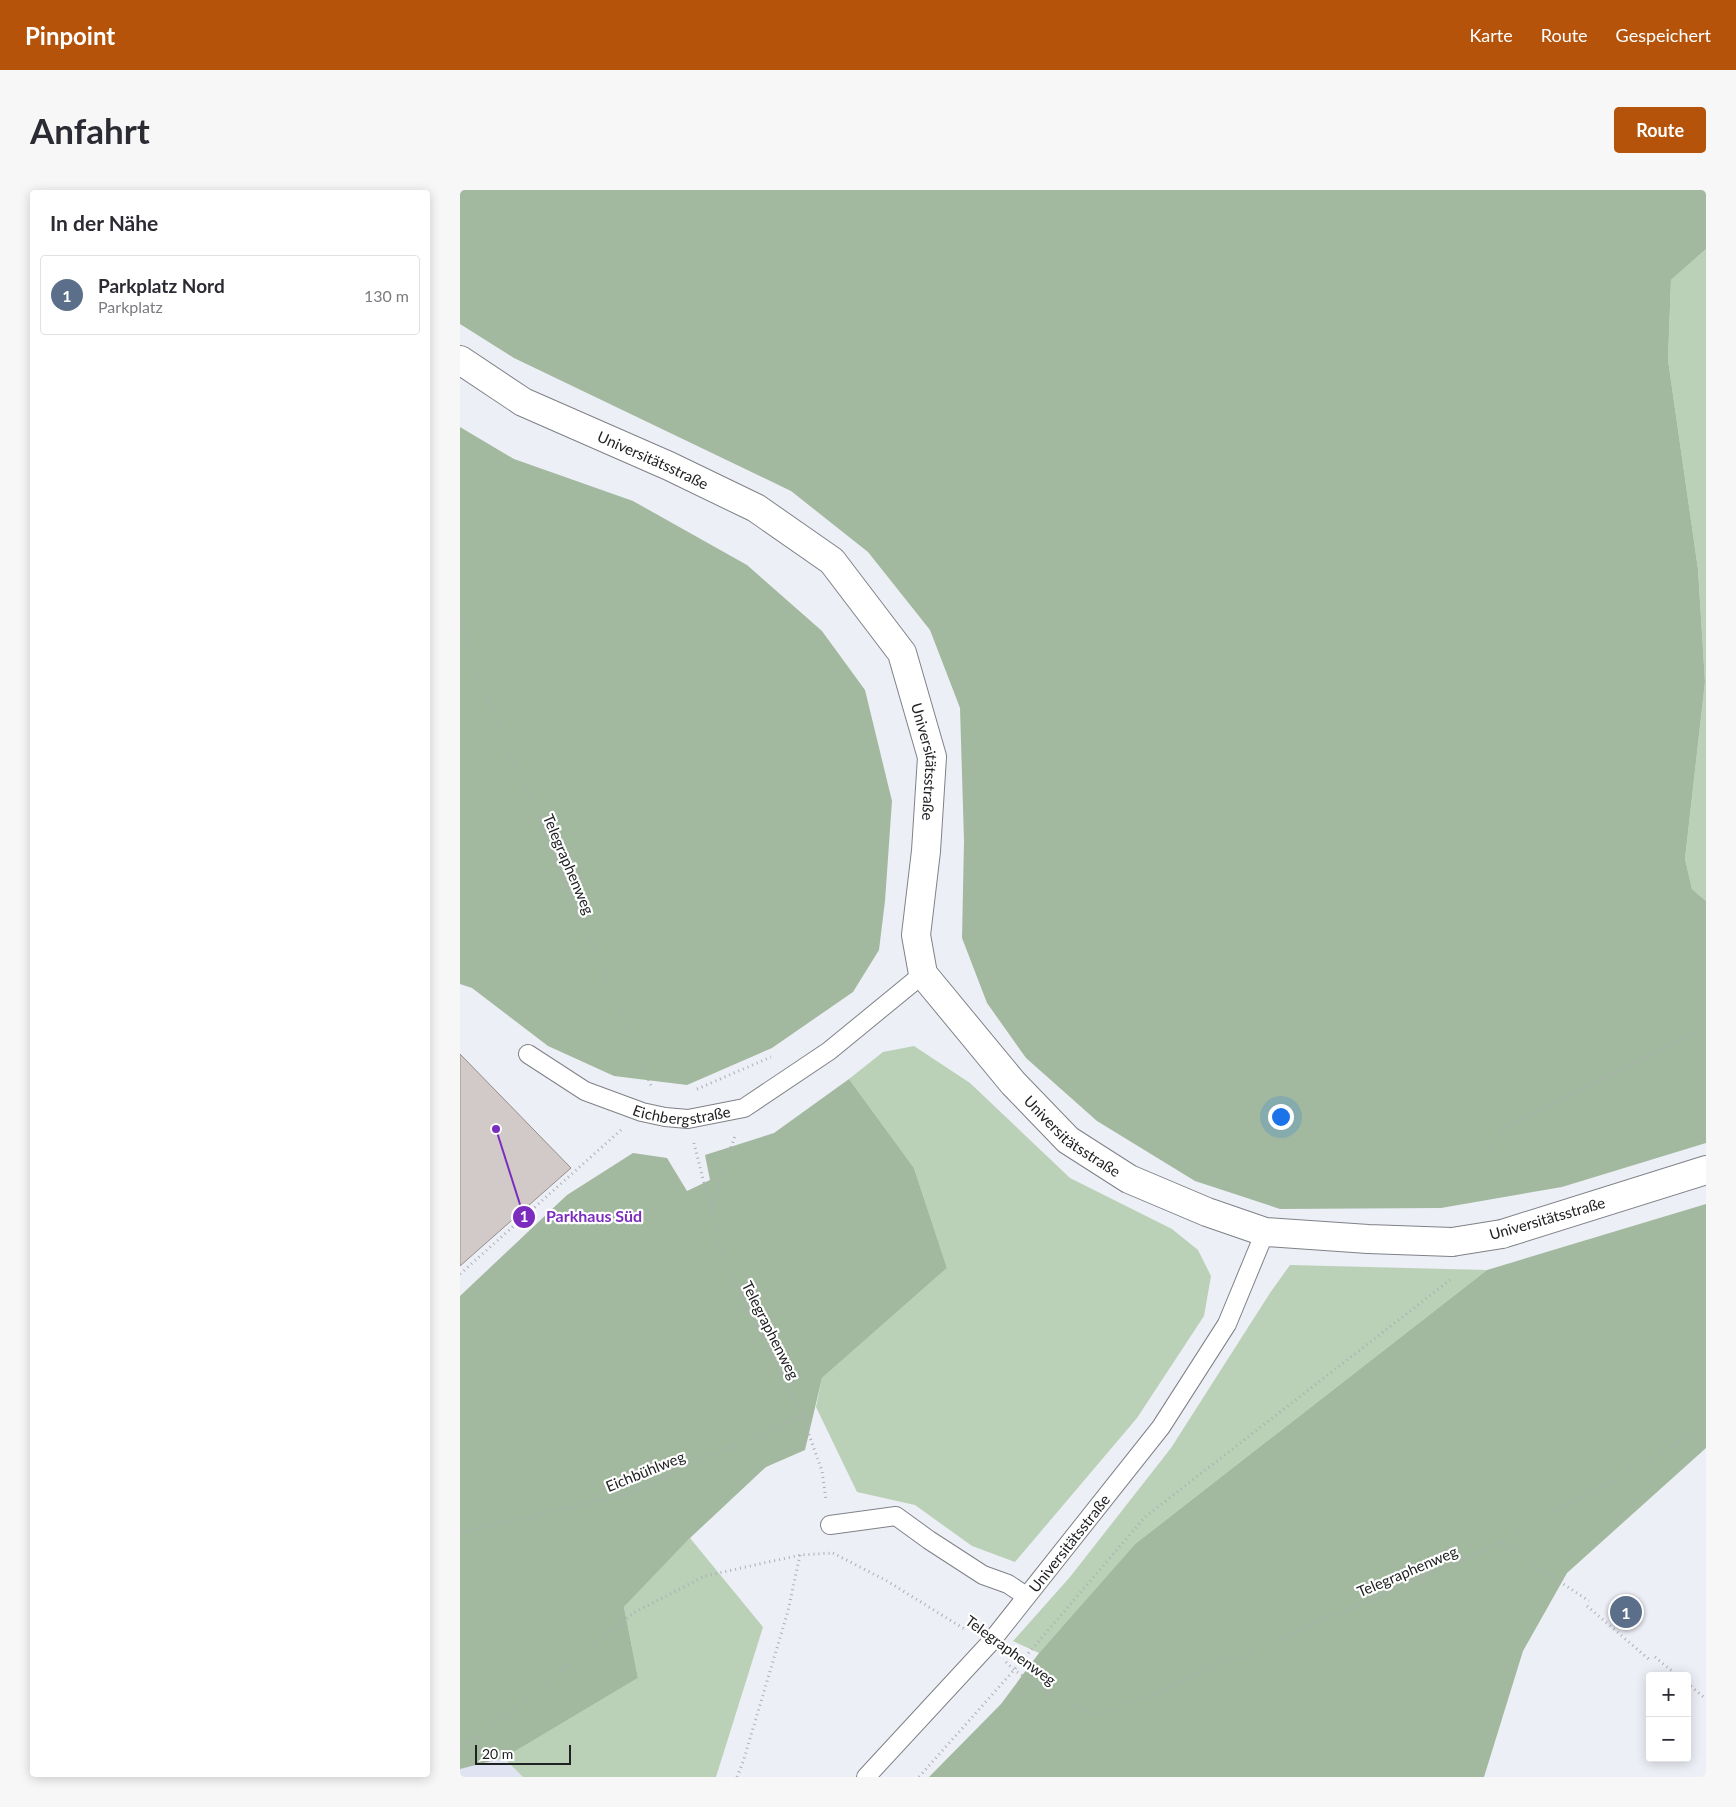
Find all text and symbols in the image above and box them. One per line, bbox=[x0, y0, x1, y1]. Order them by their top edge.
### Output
text: Pinpoint bbox=[25, 21, 115, 50]
text: Karte bbox=[1469, 24, 1513, 46]
text: Route bbox=[1541, 24, 1588, 46]
text: Gespeichert bbox=[1616, 24, 1711, 46]
button: Route bbox=[1614, 107, 1706, 153]
text: Anfahrt bbox=[30, 109, 150, 151]
text: In der Nähe bbox=[50, 210, 158, 235]
text: Parkplatz Nord bbox=[98, 274, 225, 297]
text: 1 bbox=[62, 286, 72, 305]
text: 130 m bbox=[364, 286, 409, 305]
text: Parkplatz bbox=[98, 297, 163, 316]
street label: Universitätsstraße bbox=[595, 427, 711, 493]
street label: Universitätsstraße bbox=[908, 701, 941, 821]
street label: Telegraphenweg bbox=[540, 811, 598, 917]
street label: Universitätsstraße bbox=[1021, 1091, 1124, 1180]
street label: Eichbergstraße bbox=[630, 1100, 732, 1128]
your location bbox=[1268, 1104, 1294, 1130]
street label: Universitätsstraße bbox=[1487, 1193, 1607, 1243]
callout: Parkhaus Süd bbox=[511, 1201, 653, 1232]
text: Parkhaus Süd bbox=[546, 1206, 642, 1225]
text: 1 bbox=[520, 1207, 528, 1225]
street label: Telegraphenweg bbox=[739, 1278, 803, 1382]
street label: Eichbühlweg bbox=[603, 1447, 687, 1495]
street label: Universitätsstraße bbox=[1025, 1490, 1113, 1596]
street label: Telegraphenweg bbox=[1354, 1542, 1460, 1600]
pin: 1 bbox=[1610, 1593, 1642, 1631]
street label: Telegraphenweg bbox=[962, 1611, 1060, 1689]
map controls bbox=[1646, 1672, 1691, 1762]
button: + bbox=[1646, 1672, 1691, 1717]
button: − bbox=[1646, 1717, 1691, 1762]
scale bar bbox=[475, 1742, 571, 1765]
text: 20 m bbox=[482, 1745, 513, 1762]

